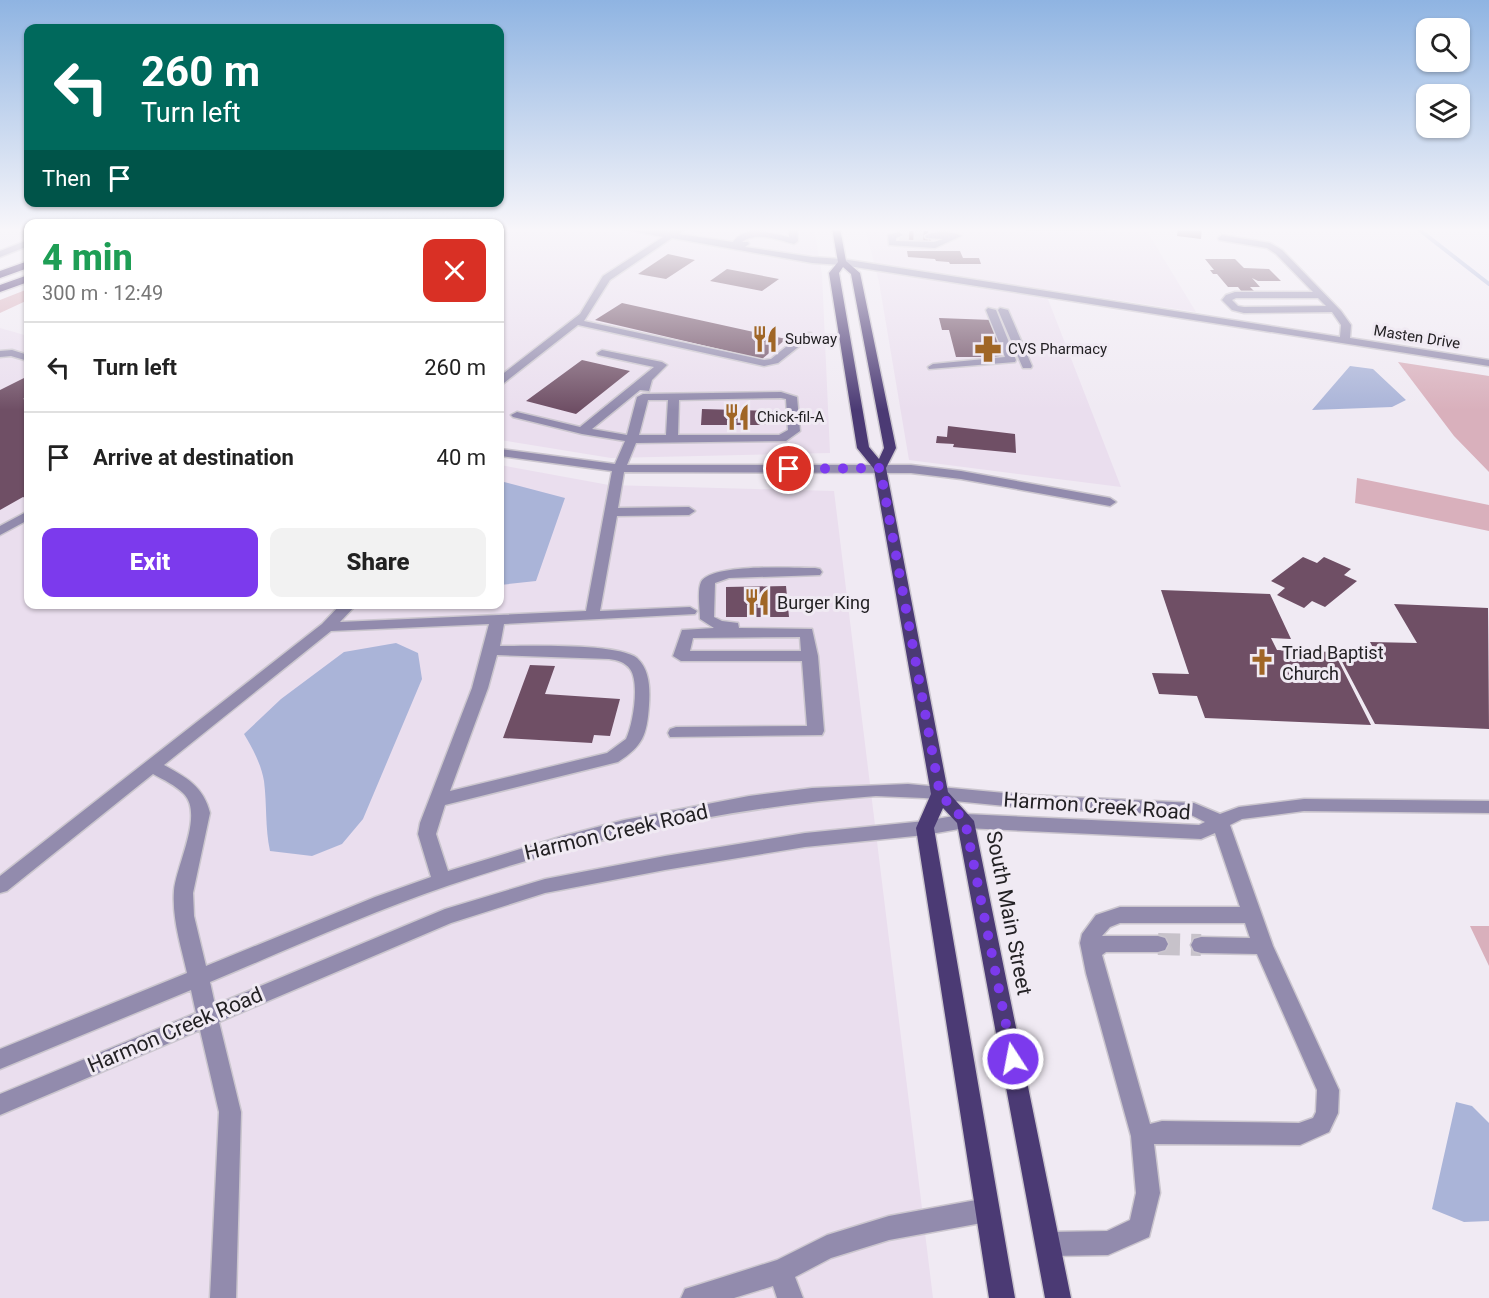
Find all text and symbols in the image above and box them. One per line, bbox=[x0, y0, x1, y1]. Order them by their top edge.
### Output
map controls bbox=[1416, 18, 1470, 138]
button: search bbox=[1416, 18, 1470, 72]
text: 260 m bbox=[141, 47, 260, 96]
icon: left bbox=[42, 48, 120, 126]
button: layers bbox=[1416, 84, 1470, 138]
text: Turn left bbox=[141, 97, 241, 129]
icon: arrive bbox=[103, 162, 136, 195]
text: Then bbox=[42, 166, 91, 191]
text: 4 min bbox=[42, 237, 133, 279]
button: close bbox=[423, 239, 486, 302]
text: 300 m · 12:49 bbox=[42, 281, 163, 305]
street label: Masten Drive bbox=[1372, 321, 1462, 353]
restaurant icon: Subway bbox=[750, 324, 780, 354]
place label: Subway bbox=[785, 330, 837, 348]
pharmacy icon: CVS Pharmacy bbox=[973, 334, 1003, 364]
place label: CVS Pharmacy bbox=[1008, 340, 1107, 358]
icon: left bbox=[42, 351, 75, 384]
text: Turn left bbox=[93, 355, 177, 380]
text: 260 m bbox=[424, 355, 486, 380]
restaurant icon: Chick-fil-A bbox=[722, 402, 752, 432]
place label: Chick-fil-A bbox=[757, 408, 824, 426]
icon: arrive bbox=[42, 441, 75, 474]
pin bbox=[763, 443, 814, 494]
text: Arrive at destination bbox=[93, 445, 294, 470]
text: 40 m bbox=[437, 445, 486, 470]
icon: arrive bbox=[772, 452, 805, 485]
button: Exit bbox=[42, 528, 258, 597]
button: Share bbox=[270, 528, 486, 597]
restaurant icon: Burger King bbox=[742, 587, 772, 617]
place label: Burger King bbox=[777, 592, 870, 613]
place label: Triad Baptist Church bbox=[1282, 642, 1384, 684]
church icon: Triad Baptist Church bbox=[1247, 647, 1277, 677]
street label: Harmon Creek Road bbox=[1003, 787, 1191, 825]
street label: Harmon Creek Road bbox=[522, 799, 710, 865]
street label: South Main Street bbox=[981, 829, 1037, 997]
street label: Harmon Creek Road bbox=[84, 982, 266, 1078]
position arrow bbox=[981, 1027, 1045, 1091]

